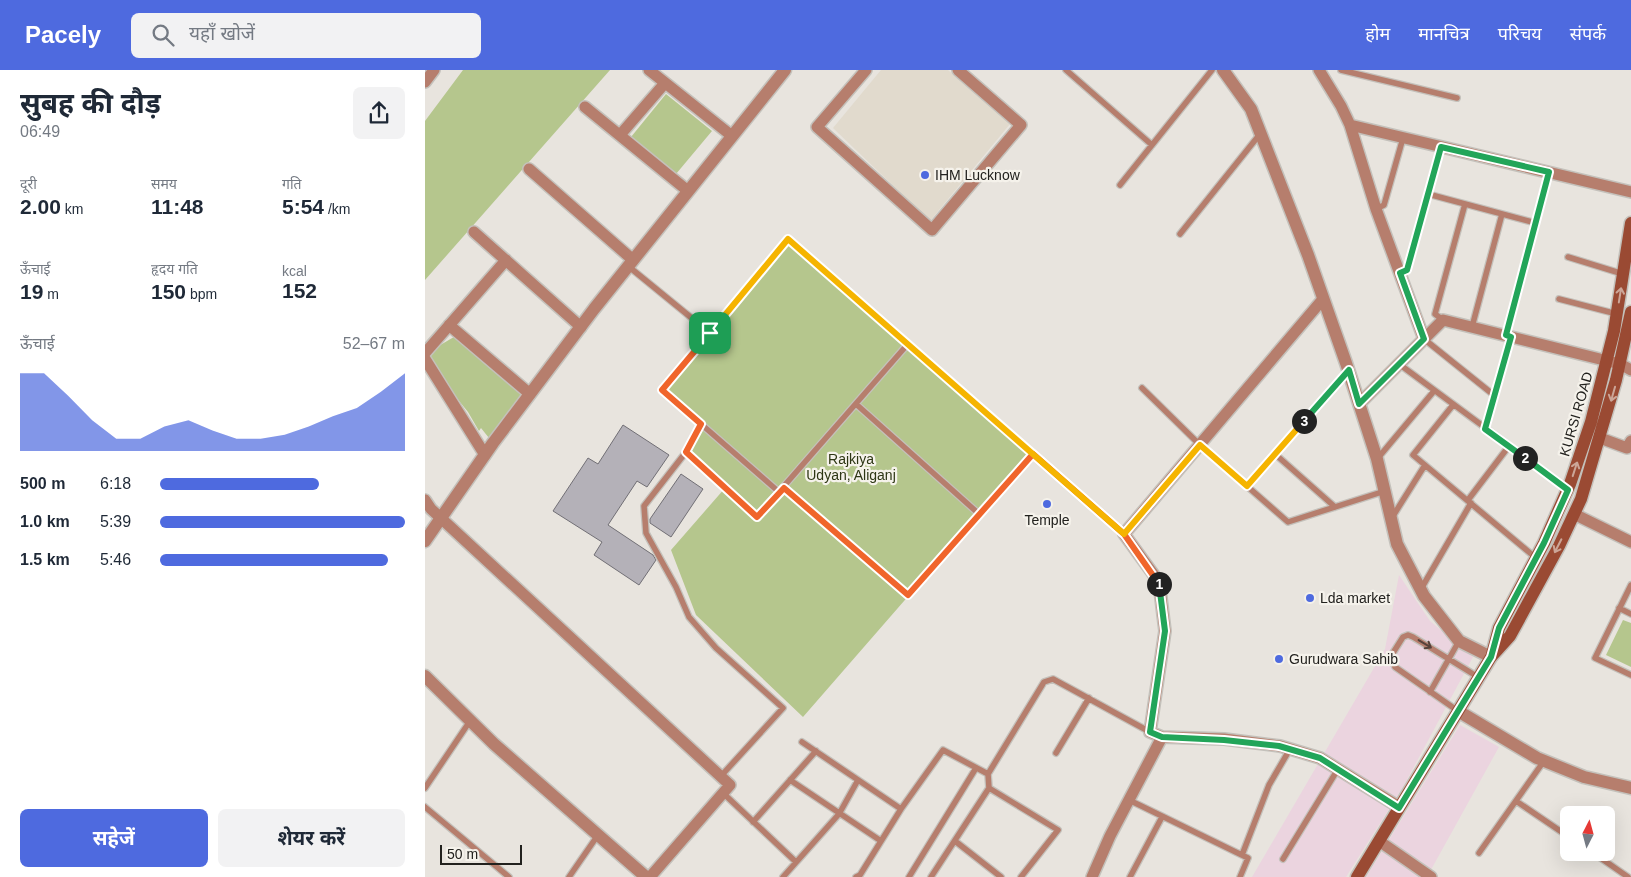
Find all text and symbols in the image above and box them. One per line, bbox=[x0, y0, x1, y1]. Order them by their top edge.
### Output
search box bbox=[131, 13, 481, 58]
text: Pacely bbox=[25, 21, 101, 48]
icon: search bbox=[149, 21, 177, 49]
text: यहाँ खोजें bbox=[189, 23, 255, 44]
text: होम bbox=[1365, 24, 1390, 44]
text: मानचित्र bbox=[1418, 24, 1470, 44]
text: परिचय bbox=[1498, 24, 1542, 44]
text: संपर्क bbox=[1570, 24, 1606, 44]
button: share bbox=[353, 87, 405, 139]
text: सुबह की दौड़ bbox=[20, 88, 161, 119]
text: 06:49 bbox=[20, 123, 60, 140]
place label: IHM Lucknow bbox=[935, 167, 1021, 183]
marker: IHM Lucknow bbox=[919, 169, 931, 181]
text: दूरी bbox=[20, 176, 37, 192]
text: समय bbox=[151, 176, 177, 192]
text: गति bbox=[282, 176, 302, 192]
text: 2.00 bbox=[20, 195, 61, 218]
text: 11:48 bbox=[151, 195, 204, 218]
text: 5:54 bbox=[282, 195, 324, 218]
text: km bbox=[61, 201, 83, 217]
text: /km bbox=[324, 201, 350, 217]
text: ऊँचाई bbox=[20, 261, 50, 277]
text: हृदय गति bbox=[151, 261, 198, 277]
text: kcal bbox=[282, 263, 307, 279]
text: 152 bbox=[282, 279, 317, 302]
text: 19 bbox=[20, 280, 43, 303]
text: 150 bbox=[151, 280, 186, 303]
text: m bbox=[43, 286, 59, 302]
text: bpm bbox=[186, 286, 217, 302]
one-way arrow bbox=[1615, 287, 1625, 303]
pin bbox=[689, 312, 731, 354]
icon: arrive bbox=[696, 319, 724, 347]
text: ऊँचाई bbox=[20, 335, 55, 352]
text: 52–67 m bbox=[343, 335, 405, 352]
street label: KURSI ROAD bbox=[1556, 370, 1596, 458]
one-way arrow bbox=[1607, 385, 1617, 401]
pin: 3 bbox=[1291, 408, 1317, 434]
text: 3 bbox=[1301, 413, 1308, 429]
pin: 2 bbox=[1513, 446, 1537, 470]
text: 2 bbox=[1522, 450, 1529, 466]
park label: Rajkiya Udyan, Aliganj bbox=[806, 451, 896, 483]
one-way arrow bbox=[1571, 462, 1580, 477]
text: 500 m bbox=[20, 475, 65, 492]
text: 6:18 bbox=[100, 475, 131, 492]
marker: Temple bbox=[1041, 498, 1053, 510]
place label: Temple bbox=[1024, 512, 1070, 528]
text: 1.0 km bbox=[20, 513, 70, 530]
text: 5:39 bbox=[100, 513, 131, 530]
one-way arrow bbox=[1553, 538, 1562, 553]
text: 1.5 km bbox=[20, 551, 70, 568]
text: 5:46 bbox=[100, 551, 131, 568]
pin: 1 bbox=[1147, 572, 1171, 596]
text: 1 bbox=[1156, 576, 1163, 592]
place label: Lda market bbox=[1320, 590, 1390, 606]
marker: Lda market bbox=[1304, 592, 1316, 604]
one-way arrow bbox=[1417, 639, 1431, 649]
place label: Gurudwara Sahib bbox=[1289, 651, 1398, 667]
marker: Gurudwara Sahib bbox=[1273, 653, 1285, 665]
north arrow bbox=[1560, 806, 1615, 861]
map controls bbox=[1560, 806, 1615, 861]
button: सहेजें bbox=[20, 809, 208, 867]
button: शेयर करें bbox=[218, 809, 405, 867]
scale bar bbox=[440, 842, 523, 865]
text: 50 m bbox=[447, 846, 478, 862]

